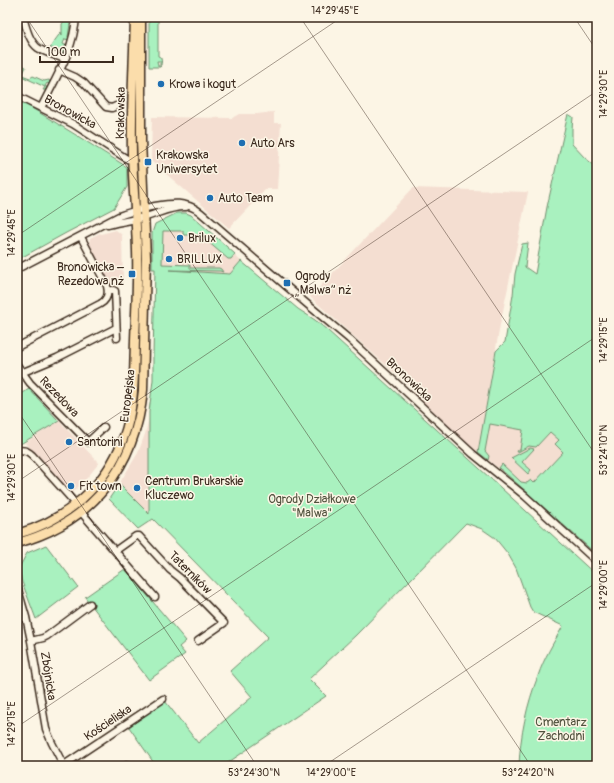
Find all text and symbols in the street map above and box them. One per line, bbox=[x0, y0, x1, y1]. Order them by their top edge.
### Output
text: 14°29'45"E bbox=[311, 5, 359, 17]
scale bar bbox=[40, 38, 113, 64]
text: 100 m bbox=[46, 45, 81, 60]
text: 14°29'30"E bbox=[598, 70, 610, 118]
place label: Krowa i kogut bbox=[169, 77, 236, 92]
marker: Krowa i kogut bbox=[156, 79, 166, 89]
street label: Krakowska bbox=[113, 86, 129, 139]
street label: Bronowicka bbox=[41, 92, 99, 133]
place label: Auto Ars bbox=[250, 136, 295, 151]
marker: Auto Ars bbox=[237, 138, 247, 148]
place label: Krakowska Uniwersytet bbox=[156, 148, 217, 177]
marker: Krakowska Uniwersytet bbox=[143, 157, 153, 167]
place label: Auto Team bbox=[218, 191, 274, 206]
marker: Auto Team bbox=[205, 193, 215, 203]
text: 14°29'45"E bbox=[6, 209, 18, 257]
place label: Brilux bbox=[188, 231, 216, 246]
marker: Brilux bbox=[175, 233, 185, 243]
place label: BRILLUX bbox=[177, 252, 223, 267]
marker: BRILLUX bbox=[164, 254, 174, 264]
place label: Bronowicka – Rezedowa nż bbox=[57, 260, 125, 289]
marker: Bronowicka – Rezedowa nż bbox=[127, 269, 137, 279]
place label: Ogrody „Malwa” nż bbox=[295, 269, 351, 298]
marker: Ogrody „Malwa” nż bbox=[282, 278, 292, 288]
text: 14°29'15"E bbox=[598, 317, 610, 363]
street label: Bronowicka bbox=[383, 355, 435, 405]
street label: Europejska bbox=[117, 368, 139, 423]
street label: Rezedowa bbox=[36, 374, 82, 421]
text: 53°24'10"N bbox=[598, 425, 610, 475]
place label: Santorini bbox=[77, 435, 122, 450]
marker: Santorini bbox=[64, 437, 74, 447]
text: 14°29'30"E bbox=[6, 454, 18, 502]
place label: Centrum Brukarskie Kluczewo bbox=[145, 474, 243, 503]
place label: Fit town bbox=[79, 479, 122, 494]
marker: Fit town bbox=[66, 481, 76, 491]
marker: Centrum Brukarskie Kluczewo bbox=[132, 483, 142, 493]
park label: Ogrody Działkowe "Malwa" bbox=[268, 492, 356, 521]
street label: Taterników bbox=[165, 548, 215, 598]
text: 14°29'00"E bbox=[598, 560, 610, 610]
street label: Zbójnicka bbox=[37, 651, 59, 702]
text: 14°29'15"E bbox=[6, 701, 18, 747]
street label: Kościeliska bbox=[81, 701, 135, 744]
park label: Cmentarz Zachodni bbox=[535, 715, 587, 744]
text: 53°24'30"N bbox=[228, 767, 280, 779]
text: 14°29'00"E bbox=[306, 767, 356, 779]
text: 53°24'20"N bbox=[502, 767, 554, 779]

